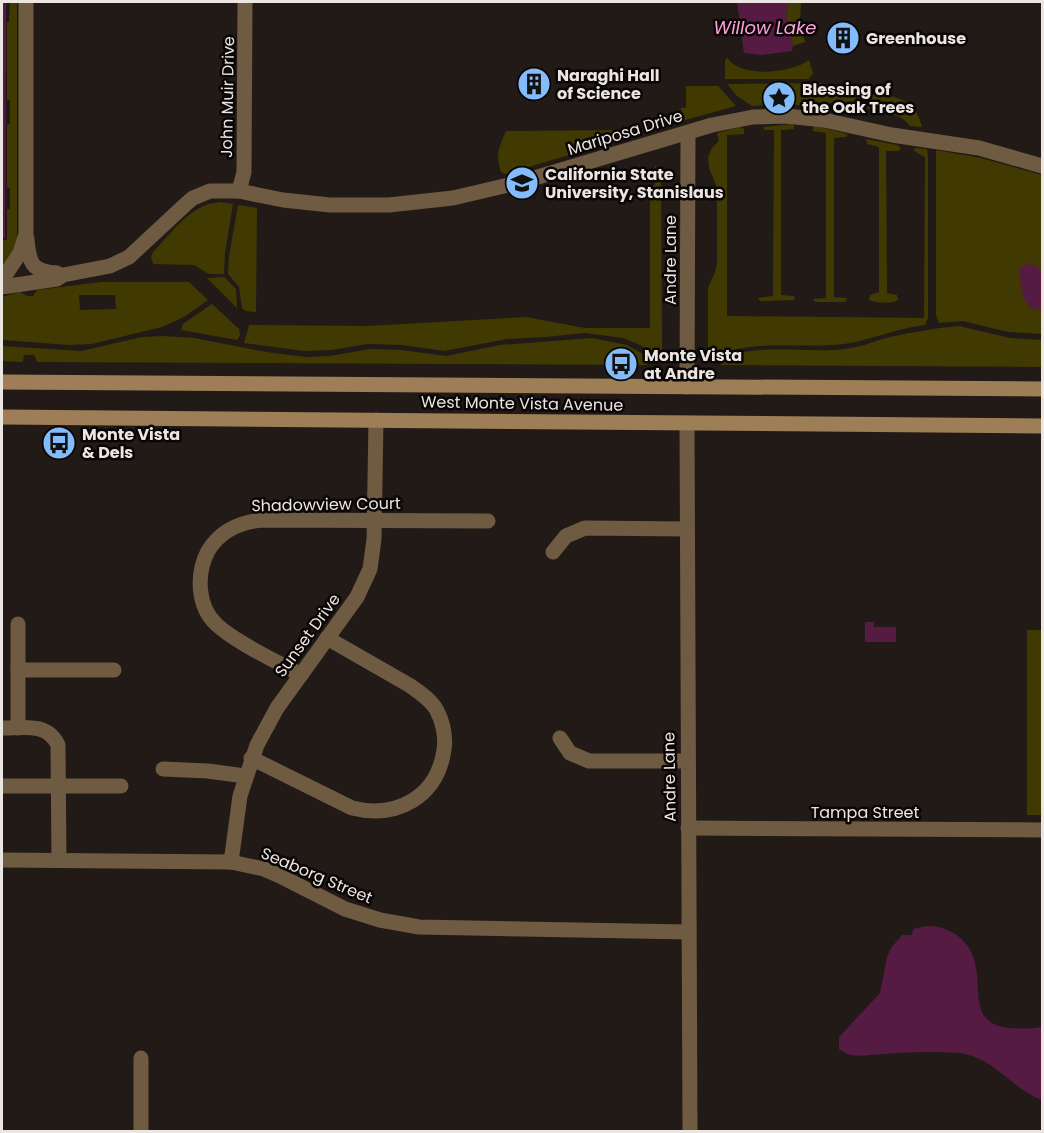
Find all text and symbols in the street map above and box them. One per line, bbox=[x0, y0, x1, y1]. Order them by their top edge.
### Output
water label: Willow Lake bbox=[714, 15, 816, 40]
building icon: Greenhouse bbox=[825, 20, 861, 56]
place label: Greenhouse bbox=[866, 27, 966, 50]
street label: John Muir Drive bbox=[215, 36, 240, 158]
place label: Naraghi Hall of Science bbox=[557, 64, 659, 105]
building icon: Naraghi Hall of Science bbox=[516, 66, 552, 102]
place label: Blessing of the Oak Trees bbox=[802, 78, 914, 119]
place icon: Blessing of the Oak Trees bbox=[761, 80, 797, 116]
street label: Mariposa Drive bbox=[565, 104, 686, 161]
place label: California State University, Stanislaus bbox=[545, 163, 724, 204]
school or university icon: California State University, Stanislaus bbox=[504, 165, 540, 201]
street label: Andre Lane bbox=[659, 215, 682, 305]
place label: Monte Vista at Andre bbox=[644, 344, 742, 385]
bus stop icon: Monte Vista at Andre bbox=[603, 346, 639, 382]
street label: West Monte Vista Avenue bbox=[421, 390, 623, 417]
place label: Monte Vista & Dels bbox=[82, 423, 180, 464]
bus stop icon: Monte Vista & Dels bbox=[41, 425, 77, 461]
street label: Shadowview Court bbox=[251, 492, 401, 517]
street label: Sunset Drive bbox=[269, 589, 346, 682]
street label: Andre Lane bbox=[657, 732, 682, 822]
street label: Tampa Street bbox=[811, 801, 920, 824]
street label: Seaborg Street bbox=[257, 842, 376, 909]

